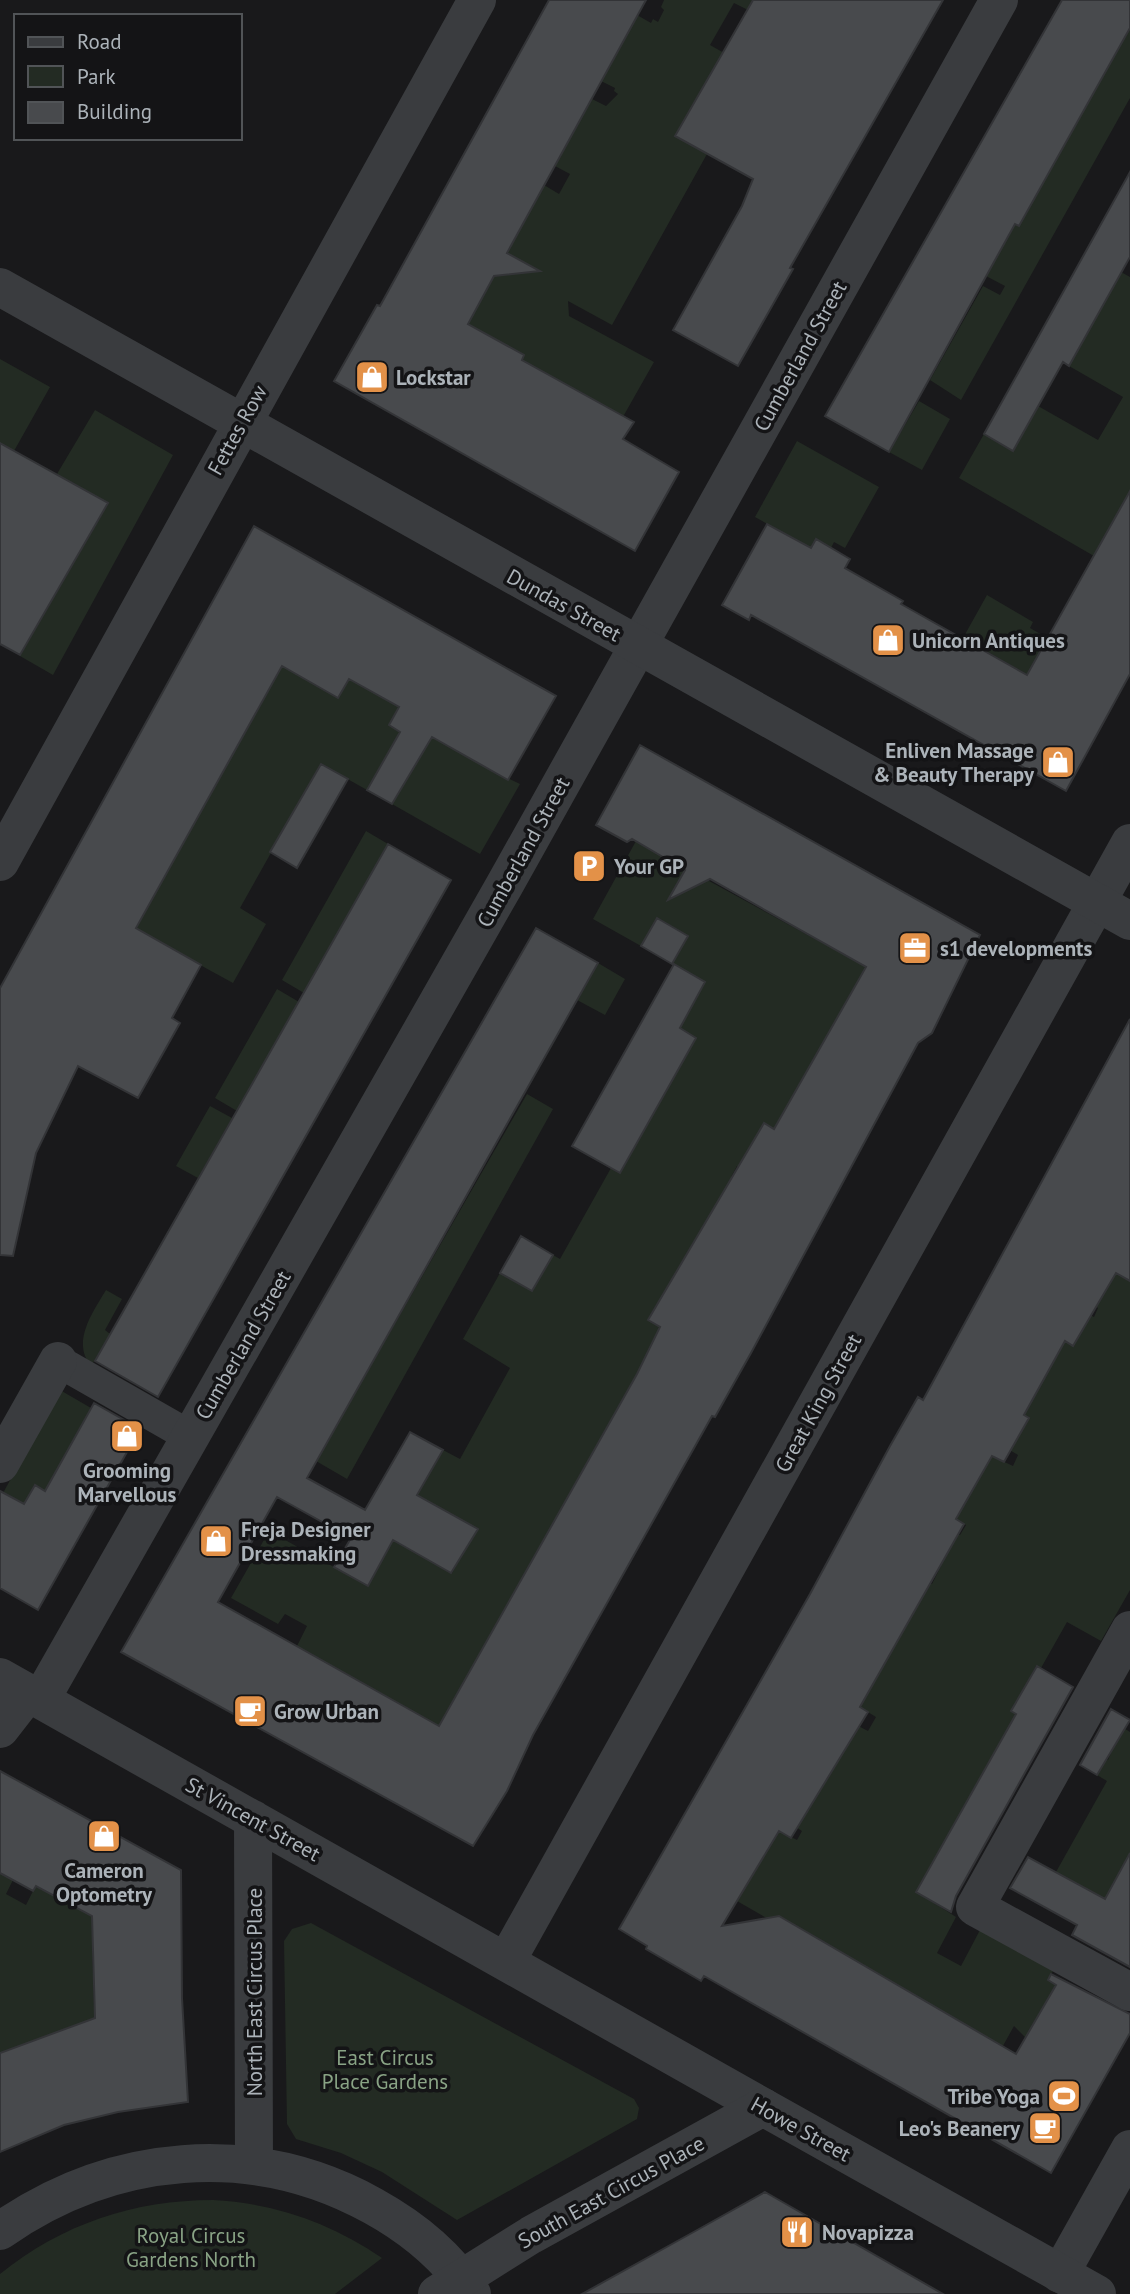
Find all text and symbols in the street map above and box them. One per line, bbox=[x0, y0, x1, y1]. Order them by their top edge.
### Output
legend bbox=[14, 14, 242, 140]
text: Road bbox=[77, 28, 121, 55]
text: Park bbox=[77, 63, 116, 90]
text: Building bbox=[77, 98, 152, 125]
street label: Cumberland Street bbox=[748, 276, 852, 436]
shop icon: Lockstar bbox=[353, 358, 391, 396]
place label: Lockstar bbox=[396, 364, 471, 391]
street label: Fettes Row bbox=[201, 380, 273, 480]
street label: Dundas Street bbox=[502, 563, 626, 647]
shop icon: Unicorn Antiques bbox=[869, 621, 907, 659]
place label: Unicorn Antiques bbox=[912, 627, 1065, 654]
place label: Enliven Massage & Beauty Therapy bbox=[873, 737, 1035, 788]
shop icon: Enliven Massage & Beauty Therapy bbox=[1039, 743, 1077, 781]
street label: Cumberland Street bbox=[471, 772, 575, 932]
parking icon: Your GP bbox=[570, 847, 608, 885]
place label: Your GP bbox=[613, 853, 684, 880]
office icon: s1 developments bbox=[896, 929, 934, 967]
place label: s1 developments bbox=[940, 935, 1092, 962]
street label: Cumberland Street bbox=[189, 1266, 297, 1424]
street label: Great King Street bbox=[769, 1329, 867, 1477]
shop icon: Grooming Marvellous bbox=[108, 1417, 146, 1455]
place label: Grooming Marvellous bbox=[78, 1457, 177, 1508]
place label: Freja Designer Dressmaking bbox=[241, 1516, 371, 1567]
shop icon: Freja Designer Dressmaking bbox=[197, 1522, 235, 1560]
cafe icon: Grow Urban bbox=[231, 1692, 269, 1730]
place label: Grow Urban bbox=[274, 1698, 379, 1725]
street label: St Vincent Street bbox=[181, 1771, 325, 1867]
shop icon: Cameron Optometry bbox=[85, 1817, 123, 1855]
place label: Cameron Optometry bbox=[56, 1857, 153, 1908]
street label: North East Circus Place bbox=[241, 1888, 268, 2096]
park label: East Circus Place Gardens bbox=[322, 2044, 448, 2095]
sports icon: Tribe Yoga bbox=[1045, 2077, 1083, 2115]
place label: Tribe Yoga bbox=[947, 2083, 1040, 2110]
street label: Howe Street bbox=[746, 2090, 856, 2168]
cafe icon: Leo's Beanery bbox=[1026, 2109, 1064, 2147]
place label: Leo's Beanery bbox=[899, 2115, 1021, 2142]
street label: South East Circus Place bbox=[513, 2129, 709, 2255]
restaurant icon: Novapizza bbox=[778, 2213, 816, 2251]
place label: Novapizza bbox=[822, 2219, 914, 2246]
park label: Royal Circus Gardens North bbox=[126, 2222, 256, 2273]

